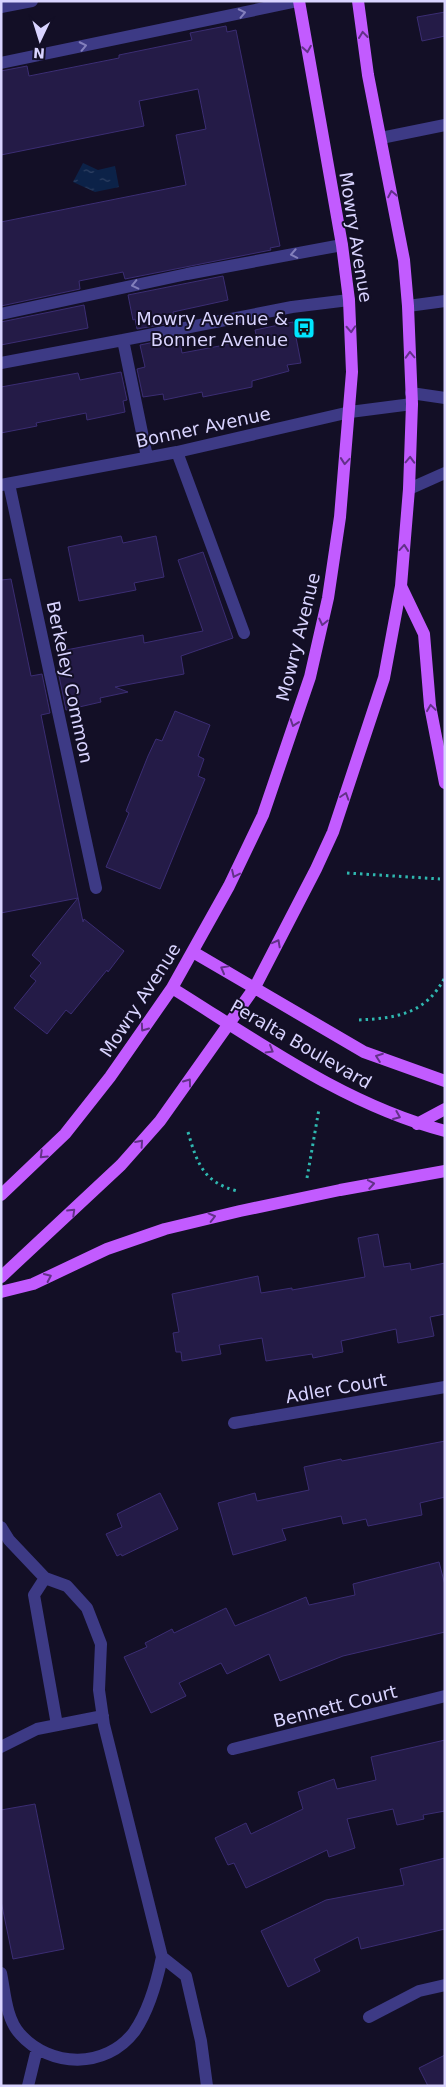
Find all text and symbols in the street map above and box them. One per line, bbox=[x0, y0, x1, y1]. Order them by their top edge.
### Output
one-way arrow bbox=[238, 8, 247, 19]
north arrow bbox=[15, 15, 65, 65]
one-way arrow bbox=[358, 30, 369, 38]
one-way arrow bbox=[79, 41, 88, 51]
text: N bbox=[33, 45, 45, 61]
one-way arrow bbox=[301, 45, 311, 54]
street label: Mowry Avenue bbox=[335, 170, 377, 304]
one-way arrow bbox=[387, 190, 398, 199]
one-way arrow bbox=[290, 249, 299, 259]
one-way arrow bbox=[130, 280, 139, 290]
place label: Mowry Avenue & Bonner Avenue bbox=[136, 308, 288, 350]
bus stop icon: Mowry Avenue & Bonner Avenue bbox=[292, 316, 316, 340]
one-way arrow bbox=[345, 325, 356, 333]
one-way arrow bbox=[405, 351, 415, 359]
street label: Bonner Avenue bbox=[134, 402, 272, 452]
one-way arrow bbox=[404, 456, 415, 464]
one-way arrow bbox=[340, 457, 351, 465]
one-way arrow bbox=[398, 543, 409, 551]
street label: Mowry Avenue bbox=[272, 570, 324, 704]
street label: Berkeley Common bbox=[43, 599, 97, 765]
one-way arrow bbox=[318, 617, 329, 626]
one-way arrow bbox=[426, 703, 437, 711]
one-way arrow bbox=[290, 718, 300, 726]
one-way arrow bbox=[339, 792, 349, 801]
one-way arrow bbox=[231, 869, 241, 878]
street label: Mowry Avenue bbox=[95, 939, 185, 1061]
one-way arrow bbox=[271, 940, 281, 949]
one-way arrow bbox=[220, 966, 229, 976]
street label: Peralta Boulevard bbox=[227, 995, 375, 1093]
one-way arrow bbox=[141, 1022, 150, 1032]
one-way arrow bbox=[265, 1044, 274, 1054]
one-way arrow bbox=[375, 1053, 384, 1063]
one-way arrow bbox=[182, 1078, 191, 1087]
one-way arrow bbox=[392, 1109, 401, 1120]
one-way arrow bbox=[134, 1140, 143, 1149]
one-way arrow bbox=[40, 1149, 49, 1158]
one-way arrow bbox=[367, 1180, 375, 1190]
one-way arrow bbox=[66, 1209, 75, 1218]
one-way arrow bbox=[207, 1212, 216, 1223]
one-way arrow bbox=[42, 1274, 51, 1284]
street label: Adler Court bbox=[284, 1369, 388, 1407]
street label: Bennett Court bbox=[271, 1680, 399, 1732]

